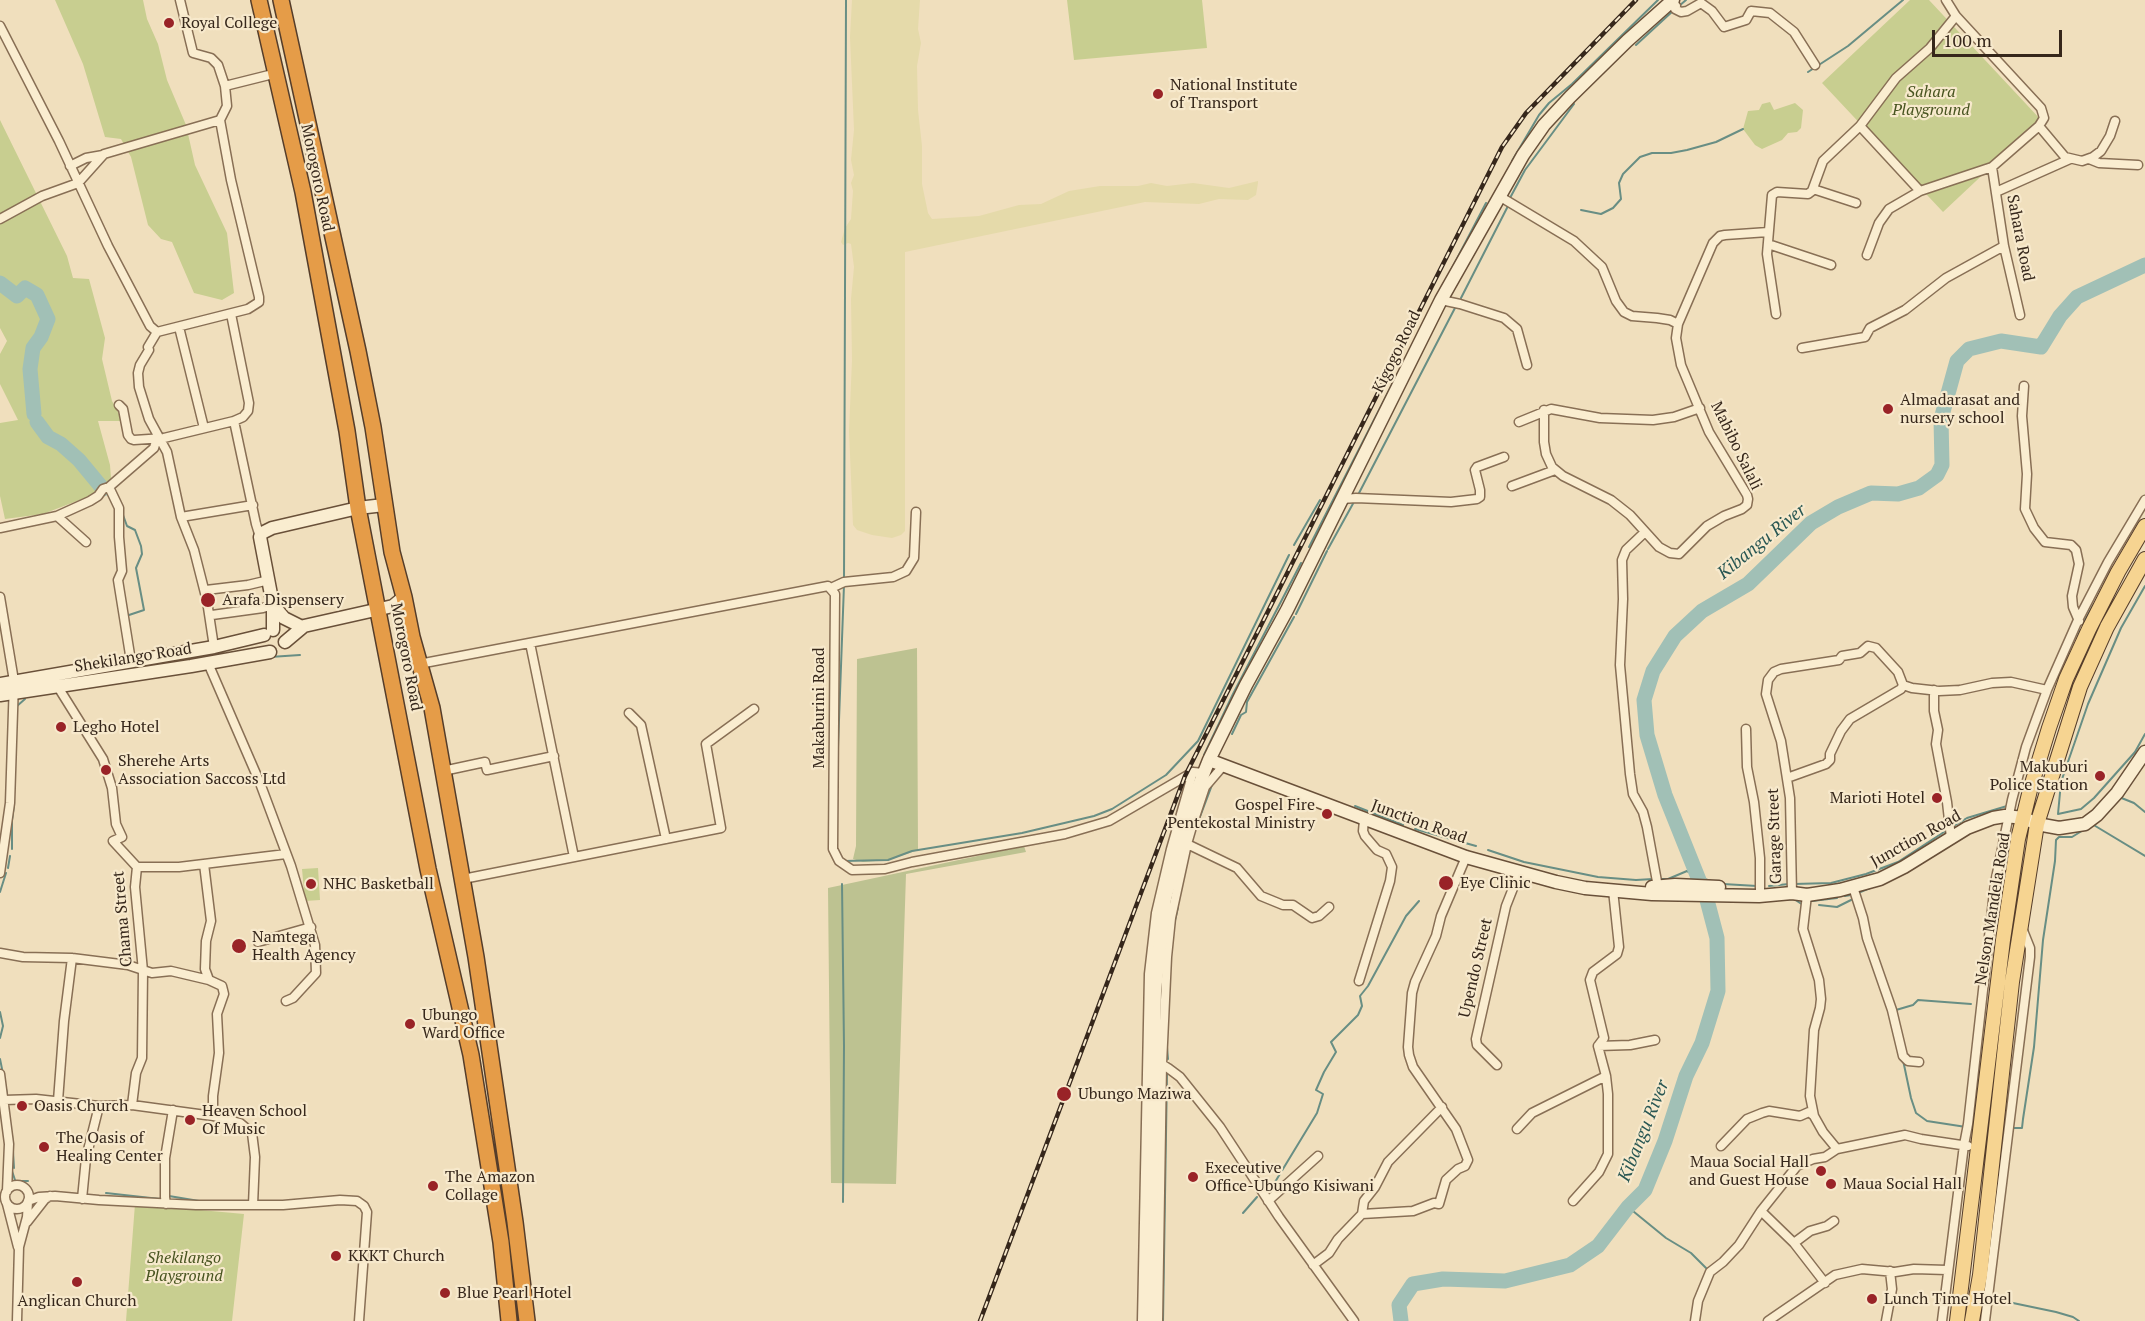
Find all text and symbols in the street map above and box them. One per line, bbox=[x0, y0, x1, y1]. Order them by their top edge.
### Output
place label: Royal College bbox=[181, 13, 277, 33]
marker: Royal College bbox=[162, 16, 176, 30]
scale bar bbox=[1935, 18, 2066, 56]
text: 100 m bbox=[1943, 28, 1992, 52]
place label: National Institute of Transport bbox=[1170, 75, 1298, 113]
park label: Sahara Playground bbox=[1892, 82, 1970, 120]
marker: National Institute of Transport bbox=[1151, 87, 1165, 101]
street label: Morogoro Road bbox=[296, 122, 338, 234]
street label: Sahara Road bbox=[2002, 193, 2038, 283]
street label: Kigogo Road bbox=[1369, 308, 1425, 396]
place label: Almadarasat and nursery school bbox=[1900, 390, 2020, 428]
street label: Mabibo Salali bbox=[1706, 399, 1766, 493]
marker: Almadarasat and nursery school bbox=[1881, 402, 1895, 416]
water label: Kibangu River bbox=[1713, 500, 1811, 584]
place label: Arafa Dispensery bbox=[222, 590, 344, 610]
marker: Arafa Dispensery bbox=[199, 591, 217, 609]
street label: Morogoro Road bbox=[386, 601, 426, 713]
street label: Shekilango Road bbox=[73, 639, 193, 677]
street label: Makaburini Road bbox=[809, 647, 829, 769]
place label: Legho Hotel bbox=[73, 717, 159, 737]
marker: Legho Hotel bbox=[54, 720, 68, 734]
place label: Sherehe Arts Association Saccoss Ltd bbox=[118, 751, 286, 789]
place label: Makuburi Police Station bbox=[1990, 757, 2088, 795]
marker: Sherehe Arts Association Saccoss Ltd bbox=[99, 763, 113, 777]
marker: Makuburi Police Station bbox=[2093, 769, 2107, 783]
street label: Garage Street bbox=[1764, 788, 1786, 884]
place label: Marioti Hotel bbox=[1830, 788, 1925, 808]
marker: Marioti Hotel bbox=[1930, 791, 1944, 805]
place label: Gospel Fire Pentekostal Ministry bbox=[1167, 795, 1315, 833]
street label: Junction Road bbox=[1369, 796, 1469, 848]
street label: Junction Road bbox=[1867, 806, 1965, 872]
marker: Gospel Fire Pentekostal Ministry bbox=[1320, 807, 1334, 821]
street label: Nelson Mandela Road bbox=[1971, 831, 2015, 987]
street label: Chama Street bbox=[109, 870, 137, 968]
place label: Eye Clinic bbox=[1460, 873, 1531, 893]
place label: NHC Basketball bbox=[323, 874, 434, 894]
marker: Eye Clinic bbox=[1437, 874, 1455, 892]
marker: NHC Basketball bbox=[304, 877, 318, 891]
street label: Upendo Street bbox=[1455, 916, 1497, 1020]
place label: Namtega Health Agency bbox=[252, 927, 356, 965]
marker: Namtega Health Agency bbox=[230, 937, 248, 955]
place label: Ubungo Ward Office bbox=[422, 1005, 505, 1043]
marker: Ubungo Ward Office bbox=[403, 1017, 417, 1031]
water label: Kibangu River bbox=[1614, 1077, 1674, 1185]
place label: Ubungo Maziwa bbox=[1078, 1084, 1192, 1104]
marker: Ubungo Maziwa bbox=[1055, 1085, 1073, 1103]
place label: Oasis Church bbox=[34, 1096, 128, 1116]
marker: Oasis Church bbox=[15, 1099, 29, 1113]
place label: Heaven School Of Music bbox=[202, 1101, 307, 1139]
marker: Heaven School Of Music bbox=[183, 1113, 197, 1127]
place label: The Oasis of Healing Center bbox=[56, 1128, 163, 1166]
marker: The Oasis of Healing Center bbox=[37, 1140, 51, 1154]
place label: Maua Social Hall and Guest House bbox=[1689, 1152, 1809, 1190]
place label: Execeutive Office-Ubungo Kisiwani bbox=[1205, 1158, 1374, 1196]
marker: Maua Social Hall and Guest House bbox=[1814, 1164, 1828, 1178]
place label: The Amazon Collage bbox=[445, 1167, 535, 1205]
marker: Execeutive Office-Ubungo Kisiwani bbox=[1186, 1170, 1200, 1184]
place label: Maua Social Hall bbox=[1843, 1174, 1962, 1194]
marker: Maua Social Hall bbox=[1824, 1177, 1838, 1191]
marker: The Amazon Collage bbox=[426, 1179, 440, 1193]
place label: KKKT Church bbox=[348, 1246, 445, 1266]
park label: Shekilango Playground bbox=[145, 1248, 223, 1286]
marker: KKKT Church bbox=[329, 1249, 343, 1263]
marker: Anglican Church bbox=[70, 1275, 84, 1289]
place label: Blue Pearl Hotel bbox=[457, 1283, 572, 1303]
marker: Blue Pearl Hotel bbox=[438, 1286, 452, 1300]
place label: Lunch Time Hotel bbox=[1884, 1289, 2012, 1309]
place label: Anglican Church bbox=[17, 1291, 137, 1311]
marker: Lunch Time Hotel bbox=[1865, 1292, 1879, 1306]

